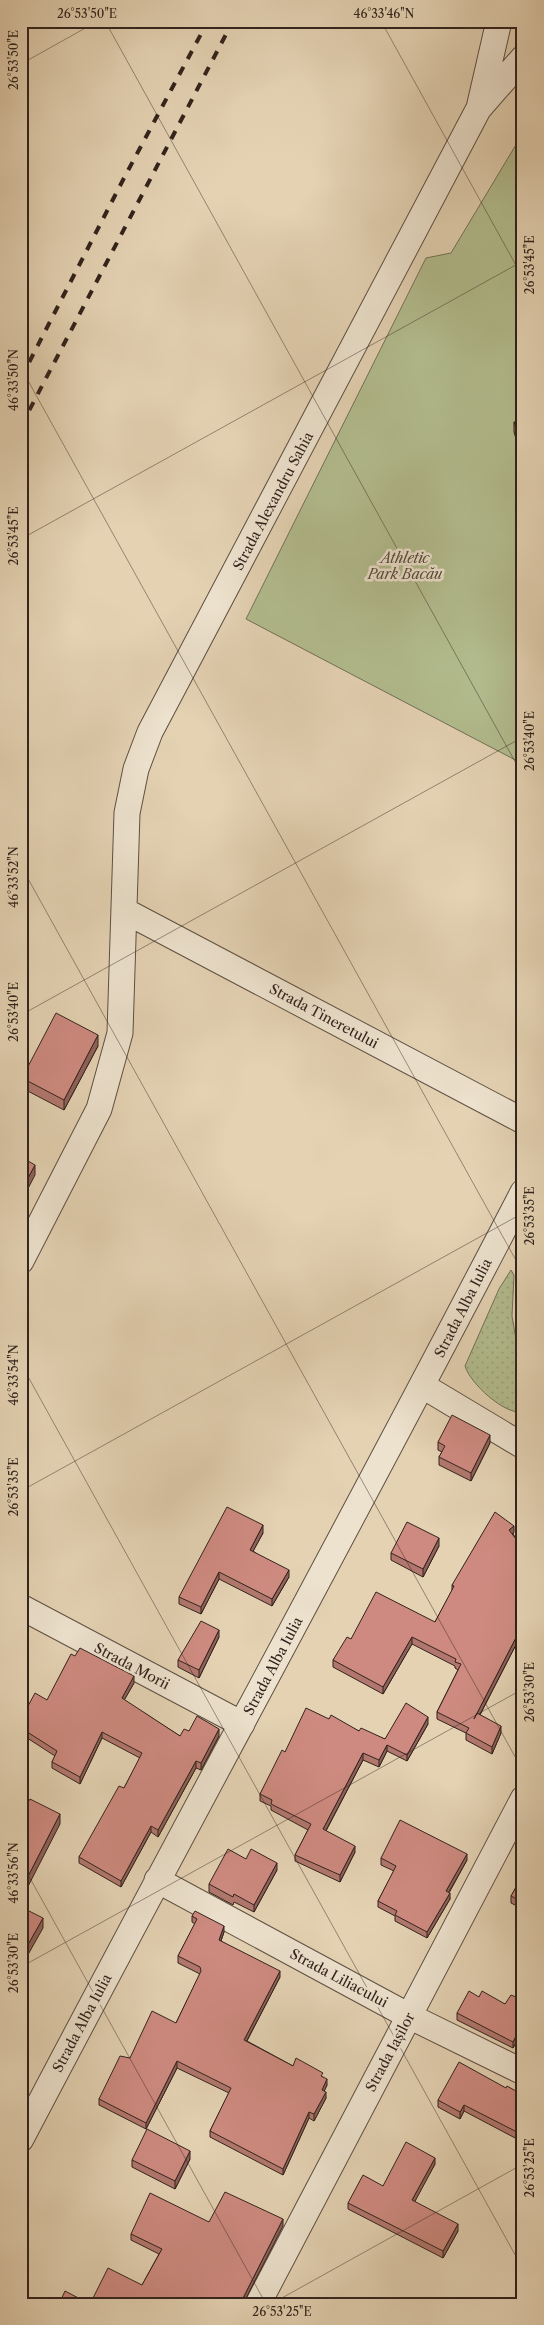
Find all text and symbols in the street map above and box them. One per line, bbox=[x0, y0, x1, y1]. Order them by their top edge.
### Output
text: 26°53'50"E bbox=[57, 6, 117, 21]
text: 46°33'46"N bbox=[353, 6, 415, 21]
text: 26°53'50"E bbox=[6, 30, 21, 90]
text: 26°53'45"E bbox=[522, 236, 537, 294]
text: 46°33'50"N bbox=[6, 349, 21, 411]
street label: Strada Alexandru Sahia bbox=[229, 428, 317, 573]
text: 26°53'45"E bbox=[6, 507, 21, 565]
park label: Athletic Park Bacău bbox=[367, 549, 443, 583]
text: 26°53'40"E bbox=[522, 711, 537, 771]
text: 46°33'52"N bbox=[6, 846, 21, 908]
street label: Strada Tineretului bbox=[266, 980, 382, 1052]
text: 26°53'40"E bbox=[6, 982, 21, 1042]
text: 26°53'35"E bbox=[522, 1186, 537, 1246]
street label: Strada Alba Iulia bbox=[430, 1255, 496, 1361]
text: 46°33'54"N bbox=[6, 1344, 21, 1406]
text: 26°53'35"E bbox=[6, 1457, 21, 1517]
street label: Strada Alba Iulia bbox=[239, 1613, 307, 1718]
street label: Strada Morii bbox=[91, 1639, 173, 1693]
text: 26°53'30"E bbox=[522, 1662, 537, 1722]
text: 46°33'56"N bbox=[6, 1842, 21, 1904]
text: 26°53'30"E bbox=[6, 1933, 21, 1993]
street label: Strada Liliacului bbox=[287, 1945, 391, 2011]
street label: Strada Alba Iulia bbox=[48, 1970, 116, 2075]
street label: Strada Iașilor bbox=[361, 2009, 419, 2095]
text: 26°53'25"E bbox=[522, 2138, 537, 2198]
text: 26°53'25"E bbox=[252, 2304, 312, 2319]

